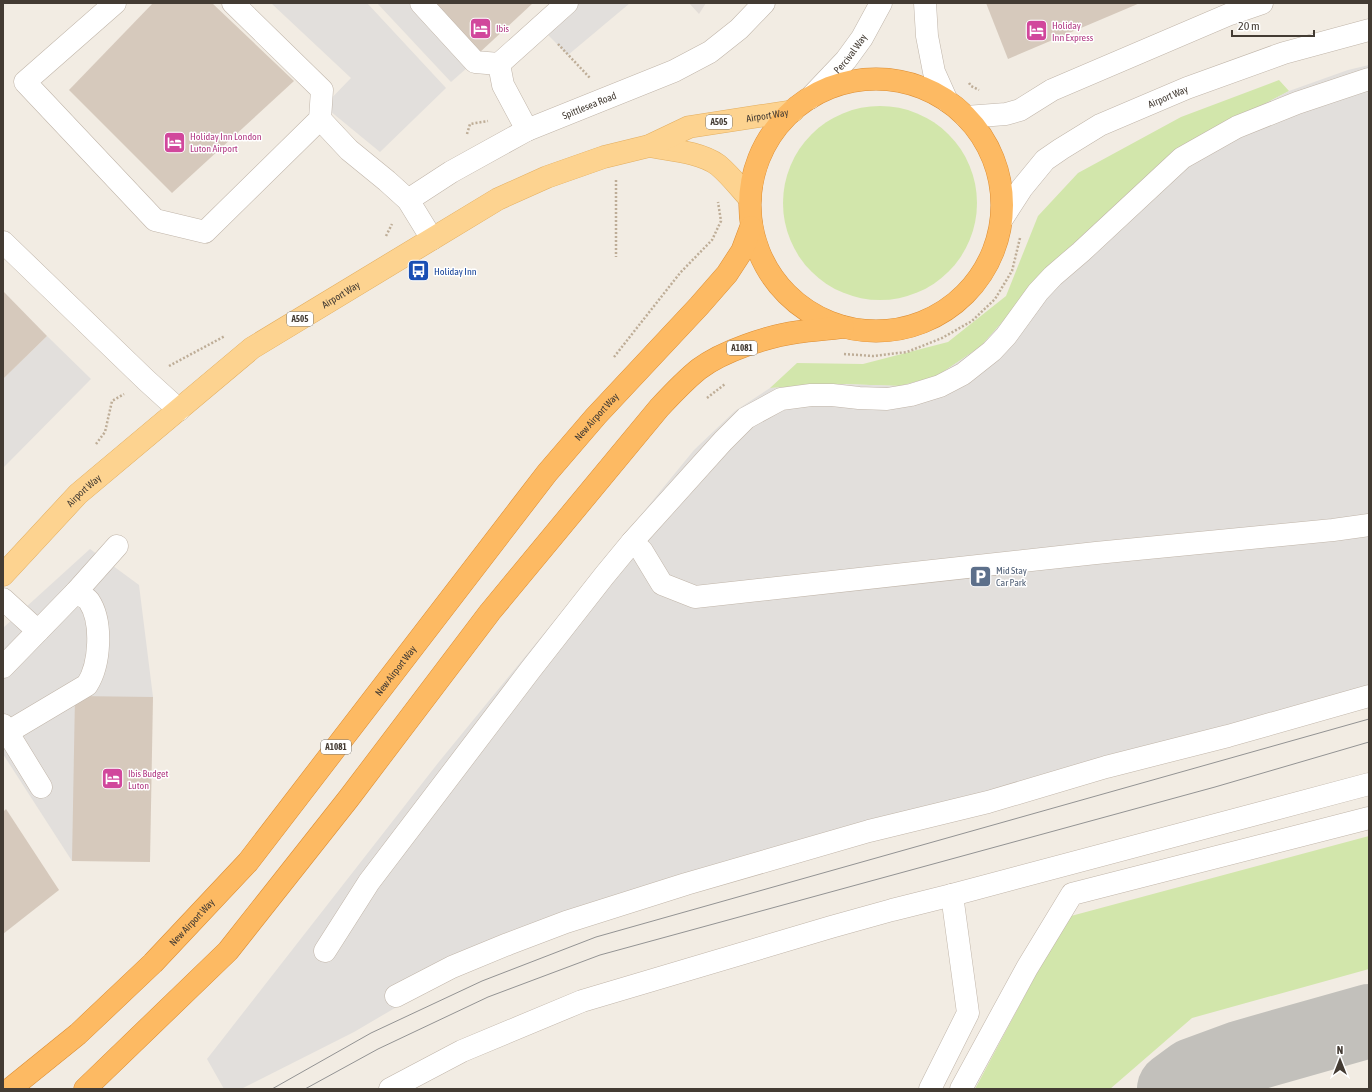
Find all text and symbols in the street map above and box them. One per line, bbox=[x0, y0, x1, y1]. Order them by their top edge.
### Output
scale bar bbox=[1232, 12, 1314, 38]
hotel icon: Ibis bbox=[467, 15, 493, 41]
hotel icon: Holiday Inn Express bbox=[1023, 18, 1049, 44]
text: 20 m bbox=[1238, 19, 1260, 33]
place label: Holiday Inn Express bbox=[1052, 20, 1094, 43]
place label: Ibis bbox=[496, 23, 510, 34]
street label: Percival Way bbox=[831, 32, 869, 75]
street label: Airport Way bbox=[1146, 83, 1189, 110]
street label: Spittlesea Road bbox=[560, 89, 618, 121]
street label: Airport Way bbox=[745, 106, 789, 124]
road number: A505 bbox=[706, 115, 732, 129]
hotel icon: Holiday Inn London Luton Airport bbox=[161, 129, 187, 155]
place label: Holiday Inn London Luton Airport bbox=[190, 131, 262, 154]
bus stop icon: Holiday Inn bbox=[405, 258, 431, 284]
place label: Holiday Inn bbox=[434, 266, 477, 277]
street label: Airport Way bbox=[319, 279, 362, 310]
road number: A505 bbox=[287, 312, 313, 326]
road number: A1081 bbox=[727, 341, 757, 355]
street label: New Airport Way bbox=[572, 390, 620, 443]
street label: Airport Way bbox=[64, 472, 103, 508]
parking icon: Mid Stay Car Park bbox=[967, 563, 993, 589]
place label: Mid Stay Car Park bbox=[996, 565, 1027, 588]
street label: New Airport Way bbox=[373, 643, 418, 698]
road number: A1081 bbox=[321, 740, 351, 754]
hotel icon: Ibis Budget Luton bbox=[99, 766, 125, 792]
place label: Ibis Budget Luton bbox=[128, 768, 168, 791]
street label: New Airport Way bbox=[167, 896, 216, 948]
north arrow bbox=[1320, 1040, 1360, 1080]
text: N bbox=[1337, 1044, 1343, 1056]

